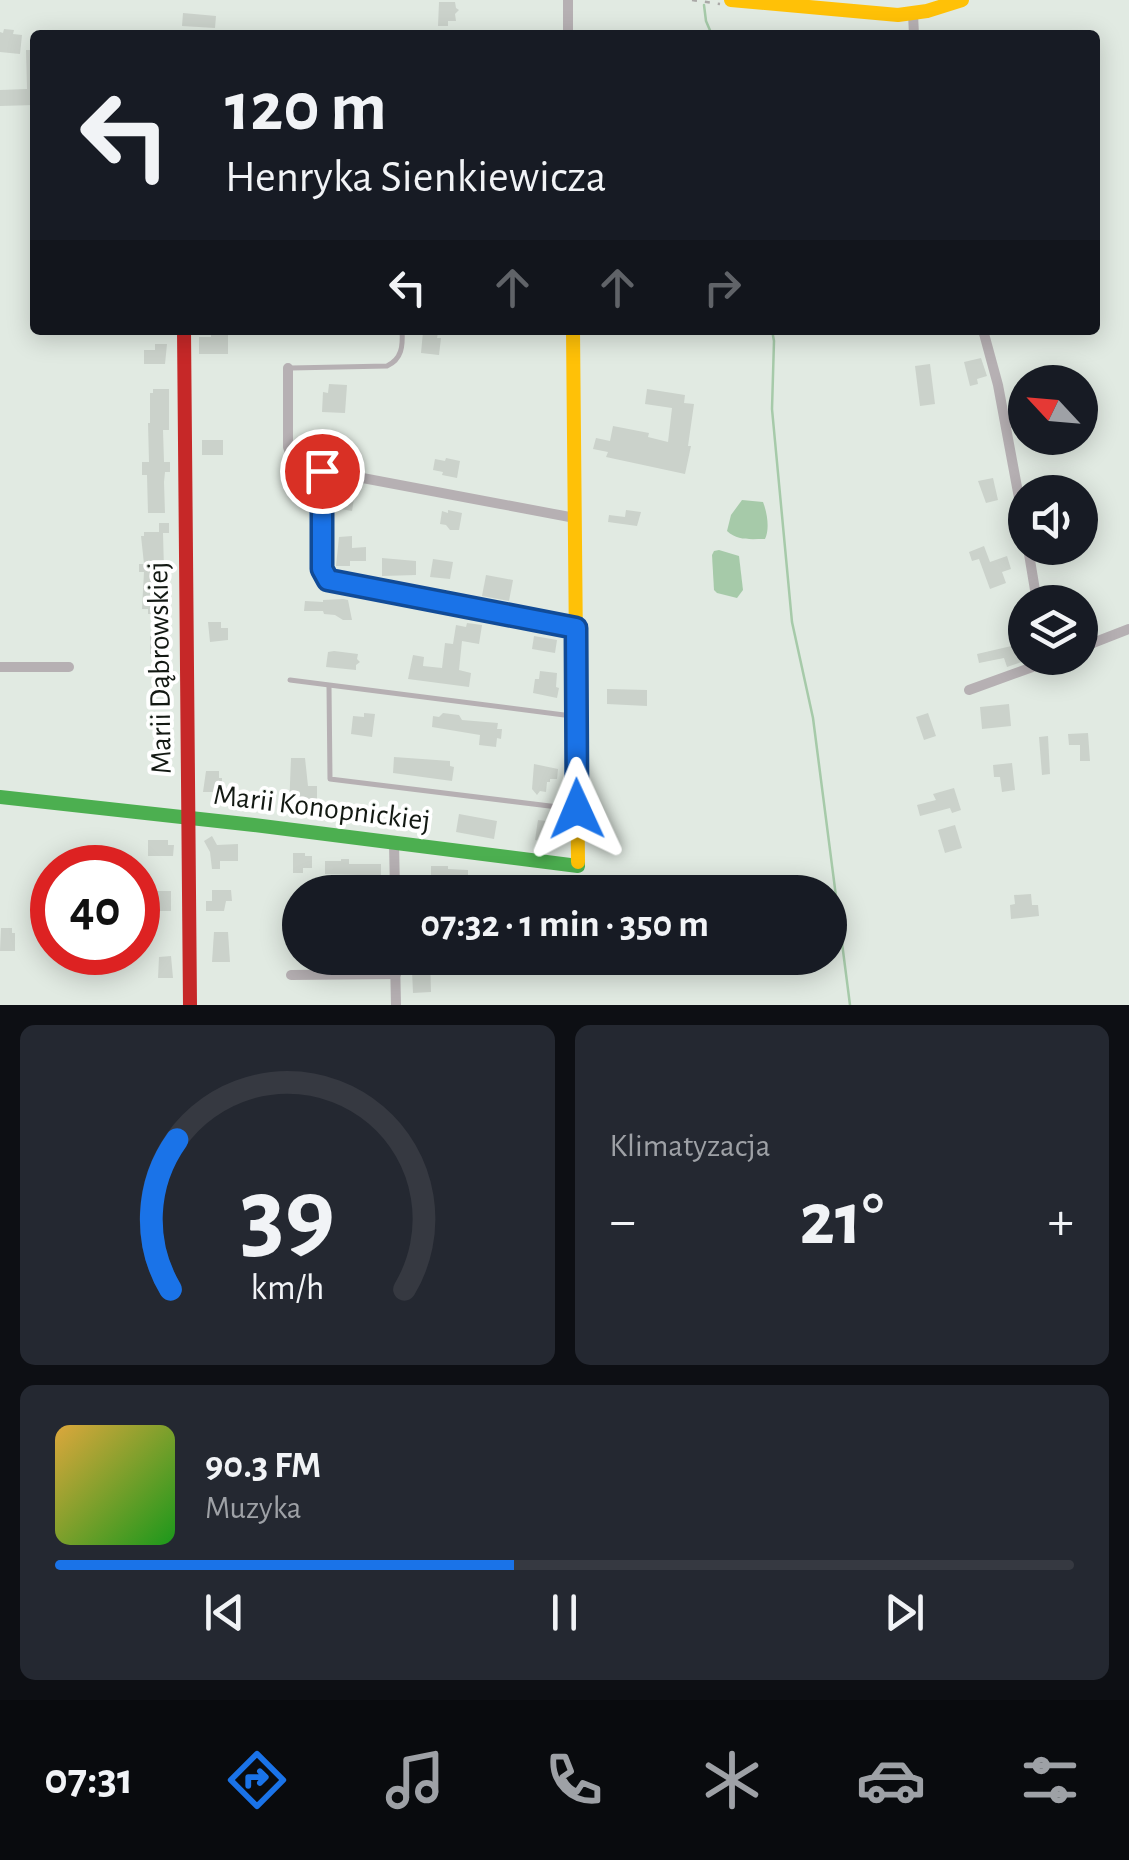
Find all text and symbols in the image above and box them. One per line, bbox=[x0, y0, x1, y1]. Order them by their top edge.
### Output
icon: left bbox=[60, 70, 190, 200]
text: 120 m bbox=[225, 73, 387, 143]
text: Henryka Sienkiewicza bbox=[225, 155, 607, 200]
icon: left bbox=[380, 260, 435, 315]
icon: ahead bbox=[485, 260, 540, 315]
icon: ahead bbox=[590, 260, 645, 315]
icon: right bbox=[695, 260, 750, 315]
north arrow bbox=[1008, 365, 1098, 455]
map controls bbox=[1008, 365, 1098, 675]
pin bbox=[280, 429, 365, 514]
icon: arrive bbox=[295, 444, 350, 499]
button: sound bbox=[1008, 475, 1098, 565]
street label: Marii Dąbrowskiej bbox=[143, 562, 177, 774]
button: layers bbox=[1008, 585, 1098, 675]
position arrow bbox=[525, 757, 629, 861]
street label: Marii Konopnickiej bbox=[212, 780, 432, 836]
speed limit sign: 40 bbox=[30, 845, 160, 975]
text: 07:32 · 1 min · 350 m bbox=[420, 906, 709, 944]
text: Klimatyzacja bbox=[610, 1130, 770, 1162]
text: 39 bbox=[240, 1164, 335, 1268]
text: 21° bbox=[800, 1183, 884, 1258]
text: − bbox=[610, 1194, 636, 1249]
text: + bbox=[1048, 1194, 1074, 1249]
text: km/h bbox=[250, 1270, 324, 1306]
text: 90.3 FM bbox=[205, 1447, 321, 1485]
text: Muzyka bbox=[205, 1492, 302, 1524]
icon: previous bbox=[197, 1585, 252, 1640]
icon: pause bbox=[537, 1585, 592, 1640]
icon: next bbox=[877, 1585, 932, 1640]
icon: directions bbox=[222, 1745, 292, 1815]
icon: music bbox=[380, 1745, 450, 1815]
icon: phone bbox=[539, 1745, 609, 1815]
icon: climate bbox=[697, 1745, 767, 1815]
icon: car bbox=[856, 1745, 926, 1815]
icon: filters bbox=[1015, 1745, 1085, 1815]
text: 07:31 bbox=[44, 1757, 133, 1802]

